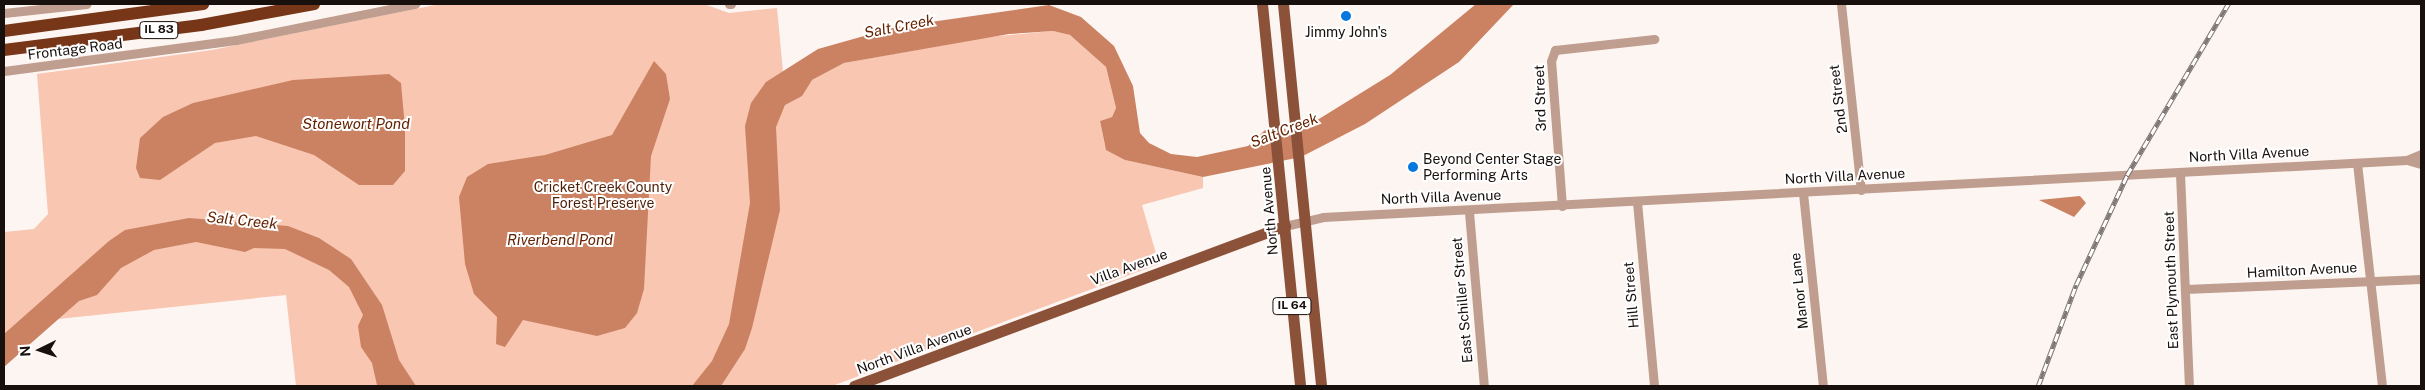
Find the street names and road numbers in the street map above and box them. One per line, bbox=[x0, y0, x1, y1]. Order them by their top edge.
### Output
road number: IL 83 bbox=[139, 20, 179, 40]
street label: Frontage Road bbox=[27, 35, 123, 63]
street label: 3rd Street bbox=[1530, 64, 1550, 132]
street label: 2nd Street bbox=[1825, 64, 1851, 134]
street label: North Villa Avenue bbox=[2188, 142, 2310, 166]
street label: North Villa Avenue bbox=[1784, 164, 1906, 188]
street label: North Avenue bbox=[1257, 166, 1281, 256]
street label: North Villa Avenue bbox=[1380, 186, 1502, 208]
street label: East Plymouth Street bbox=[2160, 211, 2182, 349]
street label: East Schiller Street bbox=[1448, 236, 1476, 364]
street label: Villa Avenue bbox=[1088, 245, 1170, 289]
street label: Manor Lane bbox=[1787, 252, 1811, 330]
street label: Hamilton Avenue bbox=[2246, 259, 2358, 281]
street label: Hill Street bbox=[1620, 261, 1642, 329]
road number: IL 64 bbox=[1272, 296, 1312, 316]
street label: North Villa Avenue bbox=[854, 320, 974, 378]

